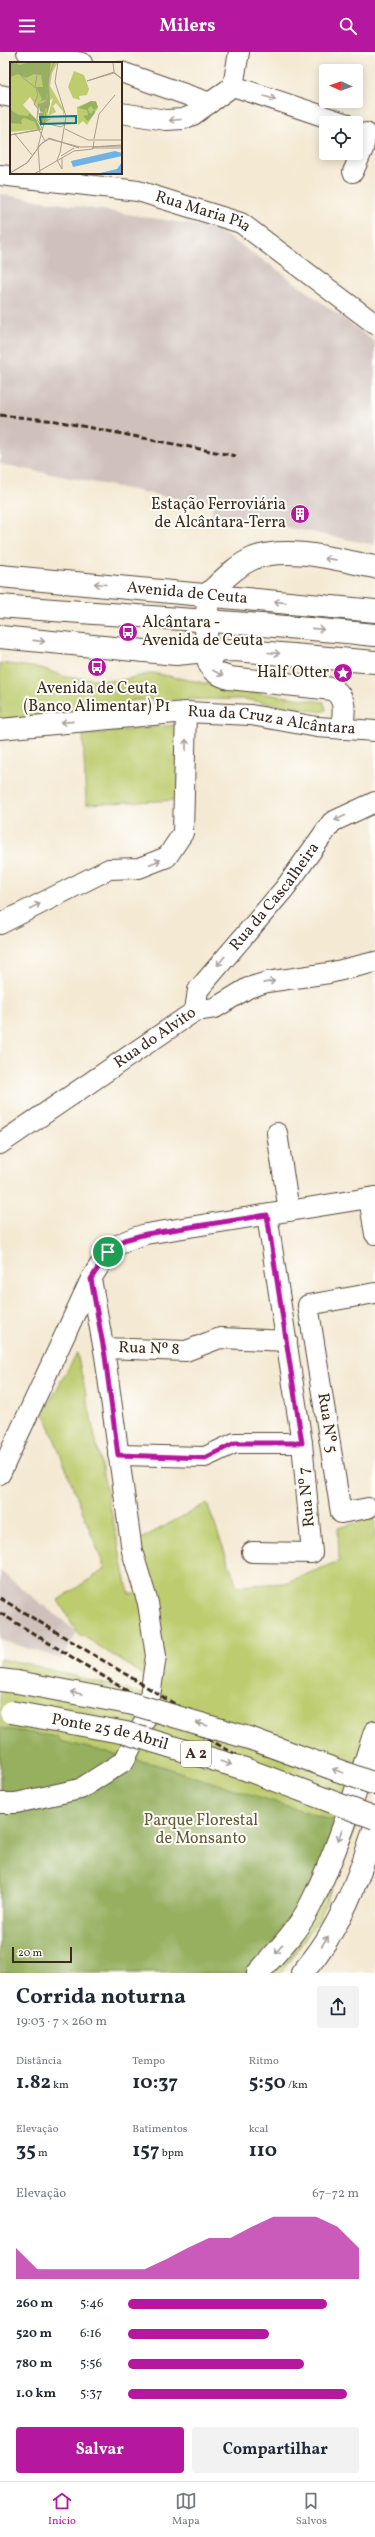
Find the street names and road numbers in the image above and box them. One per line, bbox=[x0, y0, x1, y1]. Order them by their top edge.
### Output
street label: Rua Maria Pia bbox=[153, 186, 255, 238]
street label: Avenida de Ceuta bbox=[126, 577, 249, 610]
street label: Rua da Cruz a Alcântara bbox=[187, 701, 356, 741]
street label: Rua da Cascalheira bbox=[225, 838, 325, 956]
street label: Rua do Alvito bbox=[110, 1002, 201, 1074]
street label: Rua Nº 8 bbox=[118, 1337, 180, 1361]
street label: Rua Nº 5 bbox=[311, 1391, 343, 1455]
street label: Rua Nº 7 bbox=[293, 1466, 321, 1528]
street label: Ponte 25 de Abril bbox=[50, 1709, 171, 1756]
road number: A 2 bbox=[181, 1741, 211, 1767]

